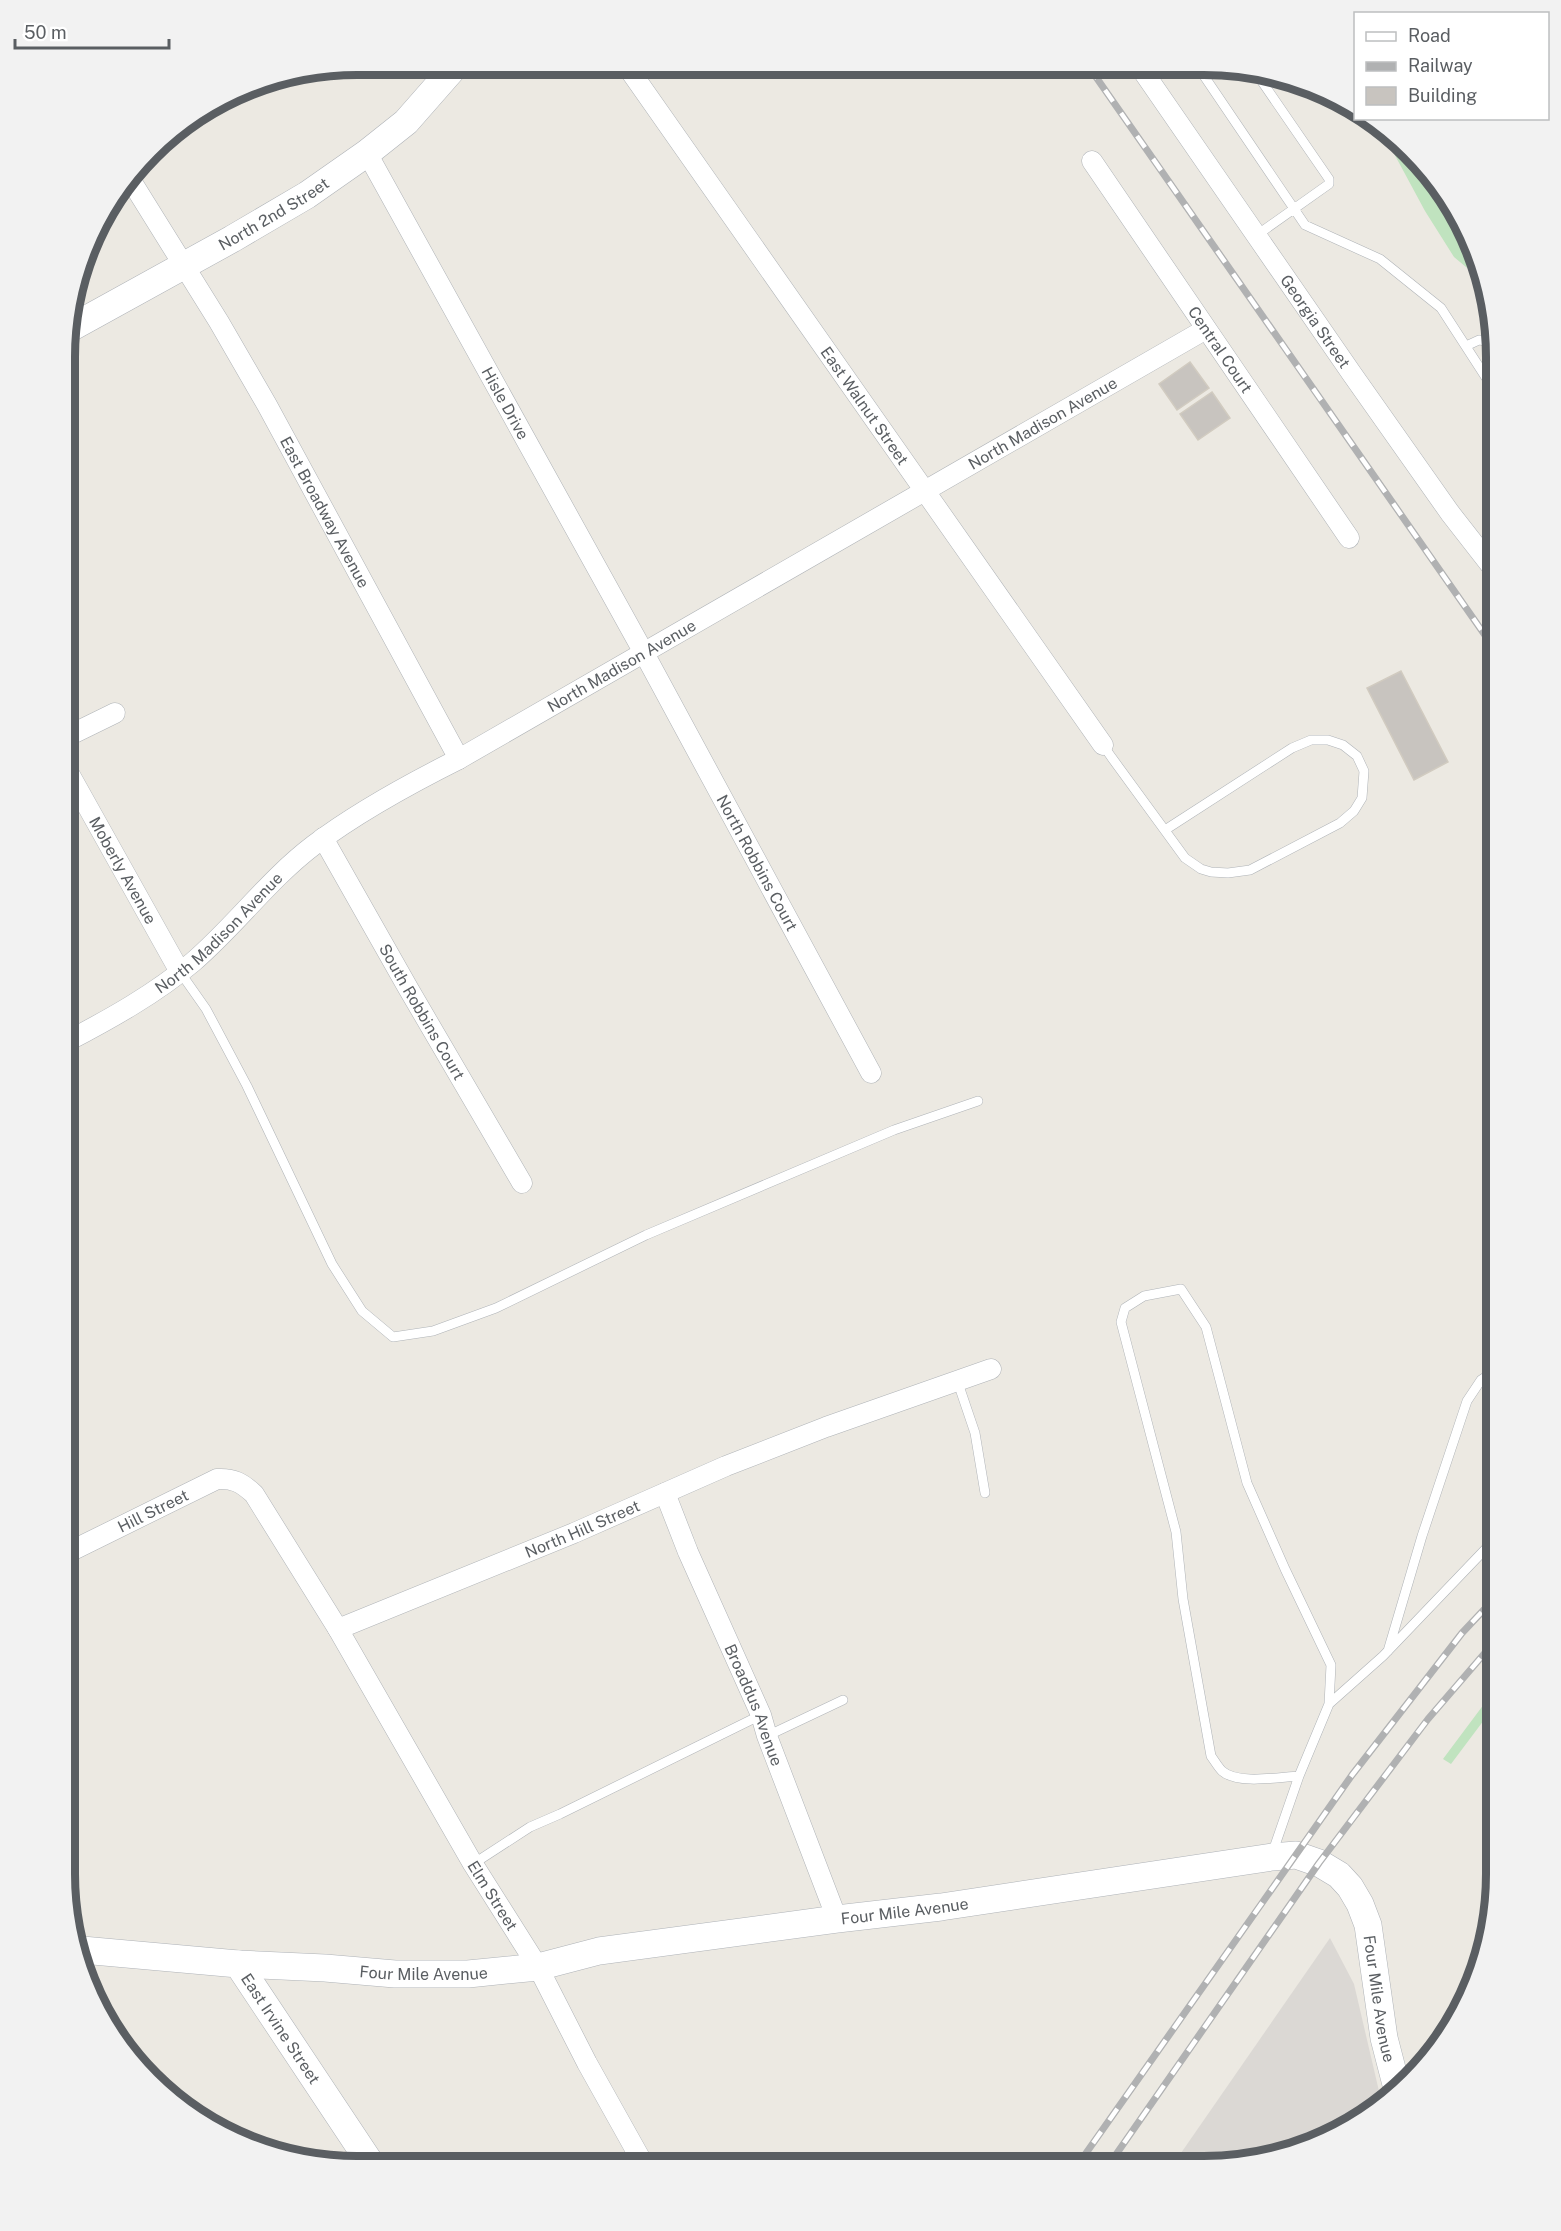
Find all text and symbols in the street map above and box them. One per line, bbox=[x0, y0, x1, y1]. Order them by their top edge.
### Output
scale bar bbox=[15, 12, 170, 50]
legend bbox=[1354, 12, 1549, 120]
text: 50 m bbox=[24, 22, 67, 43]
text: Road bbox=[1408, 25, 1451, 46]
text: Railway bbox=[1408, 55, 1473, 76]
text: Building bbox=[1408, 85, 1477, 106]
street label: North 2nd Street bbox=[215, 173, 332, 254]
street label: Georgia Street bbox=[1277, 271, 1354, 372]
street label: Central Court bbox=[1184, 303, 1257, 396]
street label: East Walnut Street bbox=[817, 343, 913, 468]
street label: Hisle Drive bbox=[478, 364, 533, 443]
street label: North Madison Avenue bbox=[965, 373, 1120, 473]
street label: East Broadway Avenue bbox=[276, 433, 374, 591]
street label: North Madison Avenue bbox=[544, 615, 699, 716]
street label: North Robbins Court bbox=[713, 791, 802, 934]
street label: Moberly Avenue bbox=[86, 813, 161, 927]
street label: North Madison Avenue bbox=[151, 868, 286, 997]
street label: South Robbins Court bbox=[375, 940, 469, 1083]
street label: Hill Street bbox=[114, 1485, 191, 1536]
street label: North Hill Street bbox=[522, 1496, 643, 1561]
street label: Broaddus Avenue bbox=[721, 1641, 787, 1769]
street label: Elm Street bbox=[464, 1857, 522, 1934]
street label: Four Mile Avenue bbox=[840, 1893, 970, 1928]
street label: Four Mile Avenue bbox=[1360, 1934, 1399, 2064]
street label: Four Mile Avenue bbox=[359, 1961, 489, 1984]
street label: East Irvine Street bbox=[237, 1970, 324, 2087]

